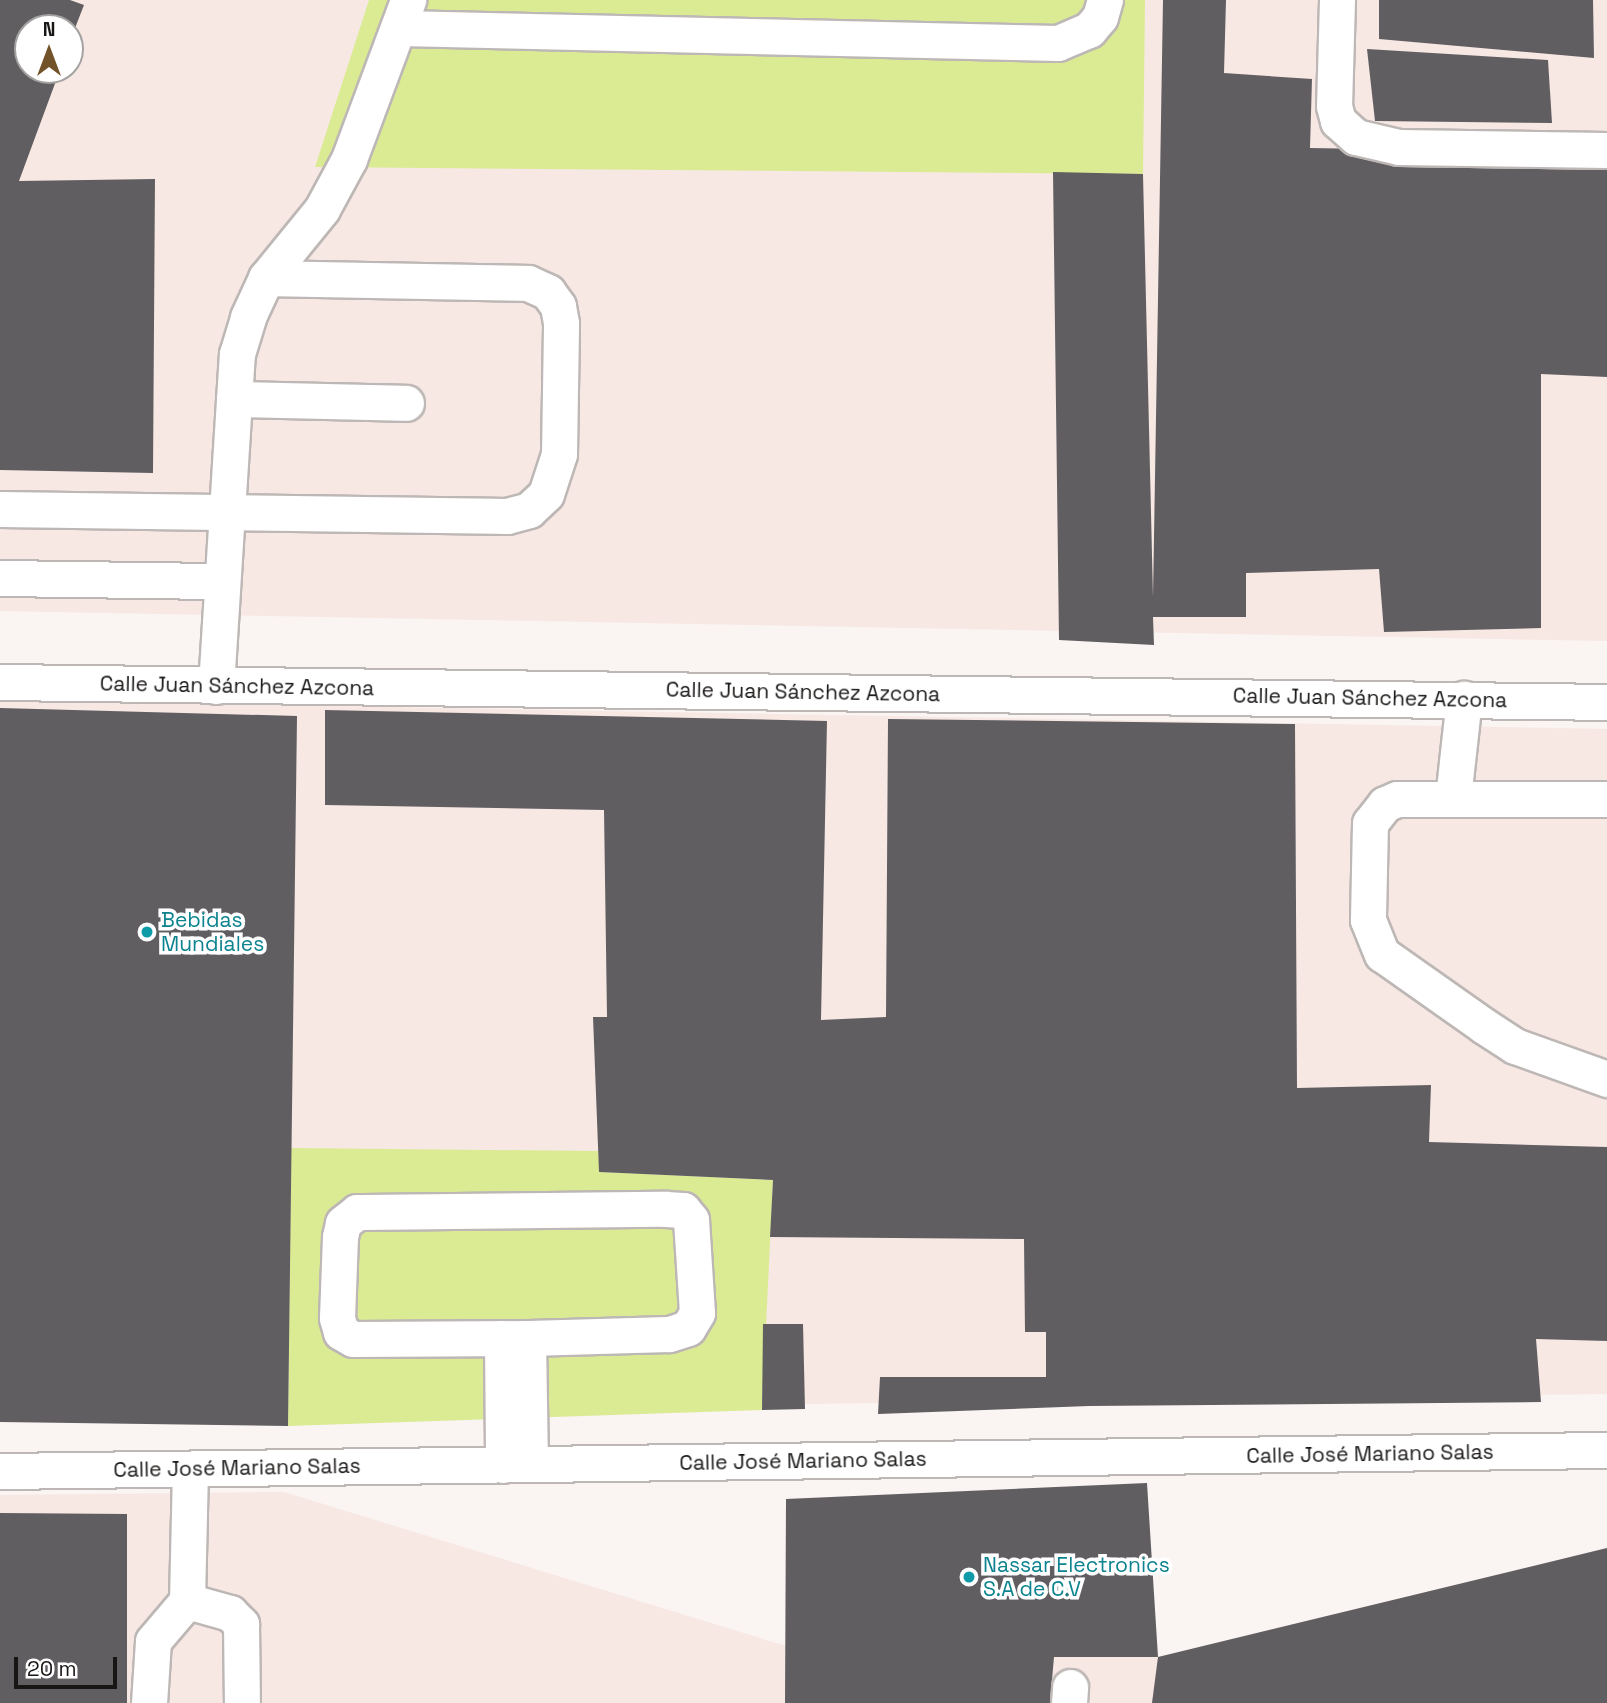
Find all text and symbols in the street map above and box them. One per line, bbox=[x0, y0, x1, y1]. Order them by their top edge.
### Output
north arrow bbox=[14, 14, 84, 84]
text: N bbox=[43, 17, 55, 42]
street label: Calle Juan Sánchez Azcona bbox=[99, 671, 375, 701]
street label: Calle Juan Sánchez Azcona bbox=[665, 677, 941, 707]
street label: Calle Juan Sánchez Azcona bbox=[1232, 683, 1508, 713]
place label: Bebidas Mundiales bbox=[161, 907, 264, 957]
marker: Bebidas Mundiales bbox=[139, 924, 155, 940]
street label: Calle José Mariano Salas bbox=[1246, 1439, 1494, 1469]
street label: Calle José Mariano Salas bbox=[679, 1446, 927, 1476]
street label: Calle José Mariano Salas bbox=[113, 1453, 361, 1483]
place label: Nassar Electronics S.A de C.V bbox=[983, 1552, 1170, 1602]
marker: Nassar Electronics S.A de C.V bbox=[961, 1569, 977, 1585]
scale bar bbox=[18, 1644, 121, 1688]
text: 20 m bbox=[27, 1655, 77, 1682]

